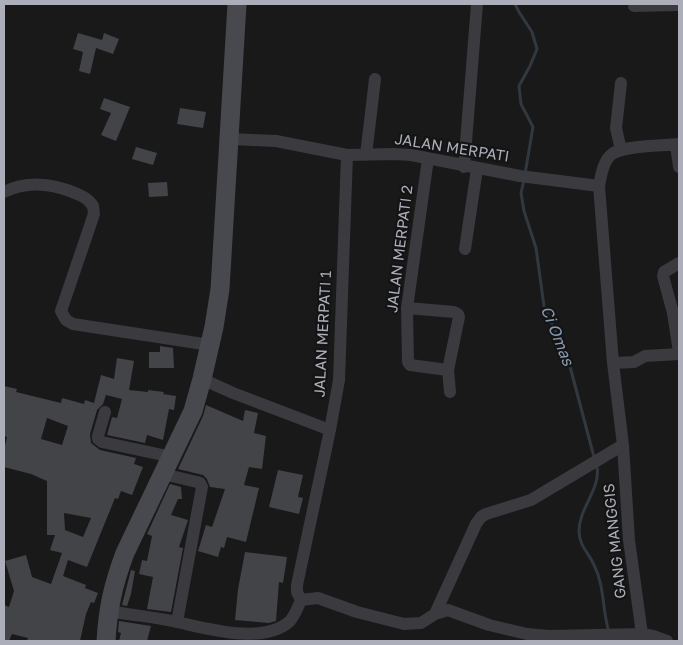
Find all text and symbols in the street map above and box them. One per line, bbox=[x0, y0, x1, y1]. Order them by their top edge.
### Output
street label: JALAN MERPATI bbox=[393, 130, 511, 166]
street label: JALAN MERPATI 2 bbox=[383, 184, 417, 314]
street label: JALAN MERPATI 1 bbox=[311, 270, 335, 398]
water label: Ci Omas bbox=[536, 303, 578, 369]
street label: GANG MANGGIS bbox=[600, 482, 630, 600]

